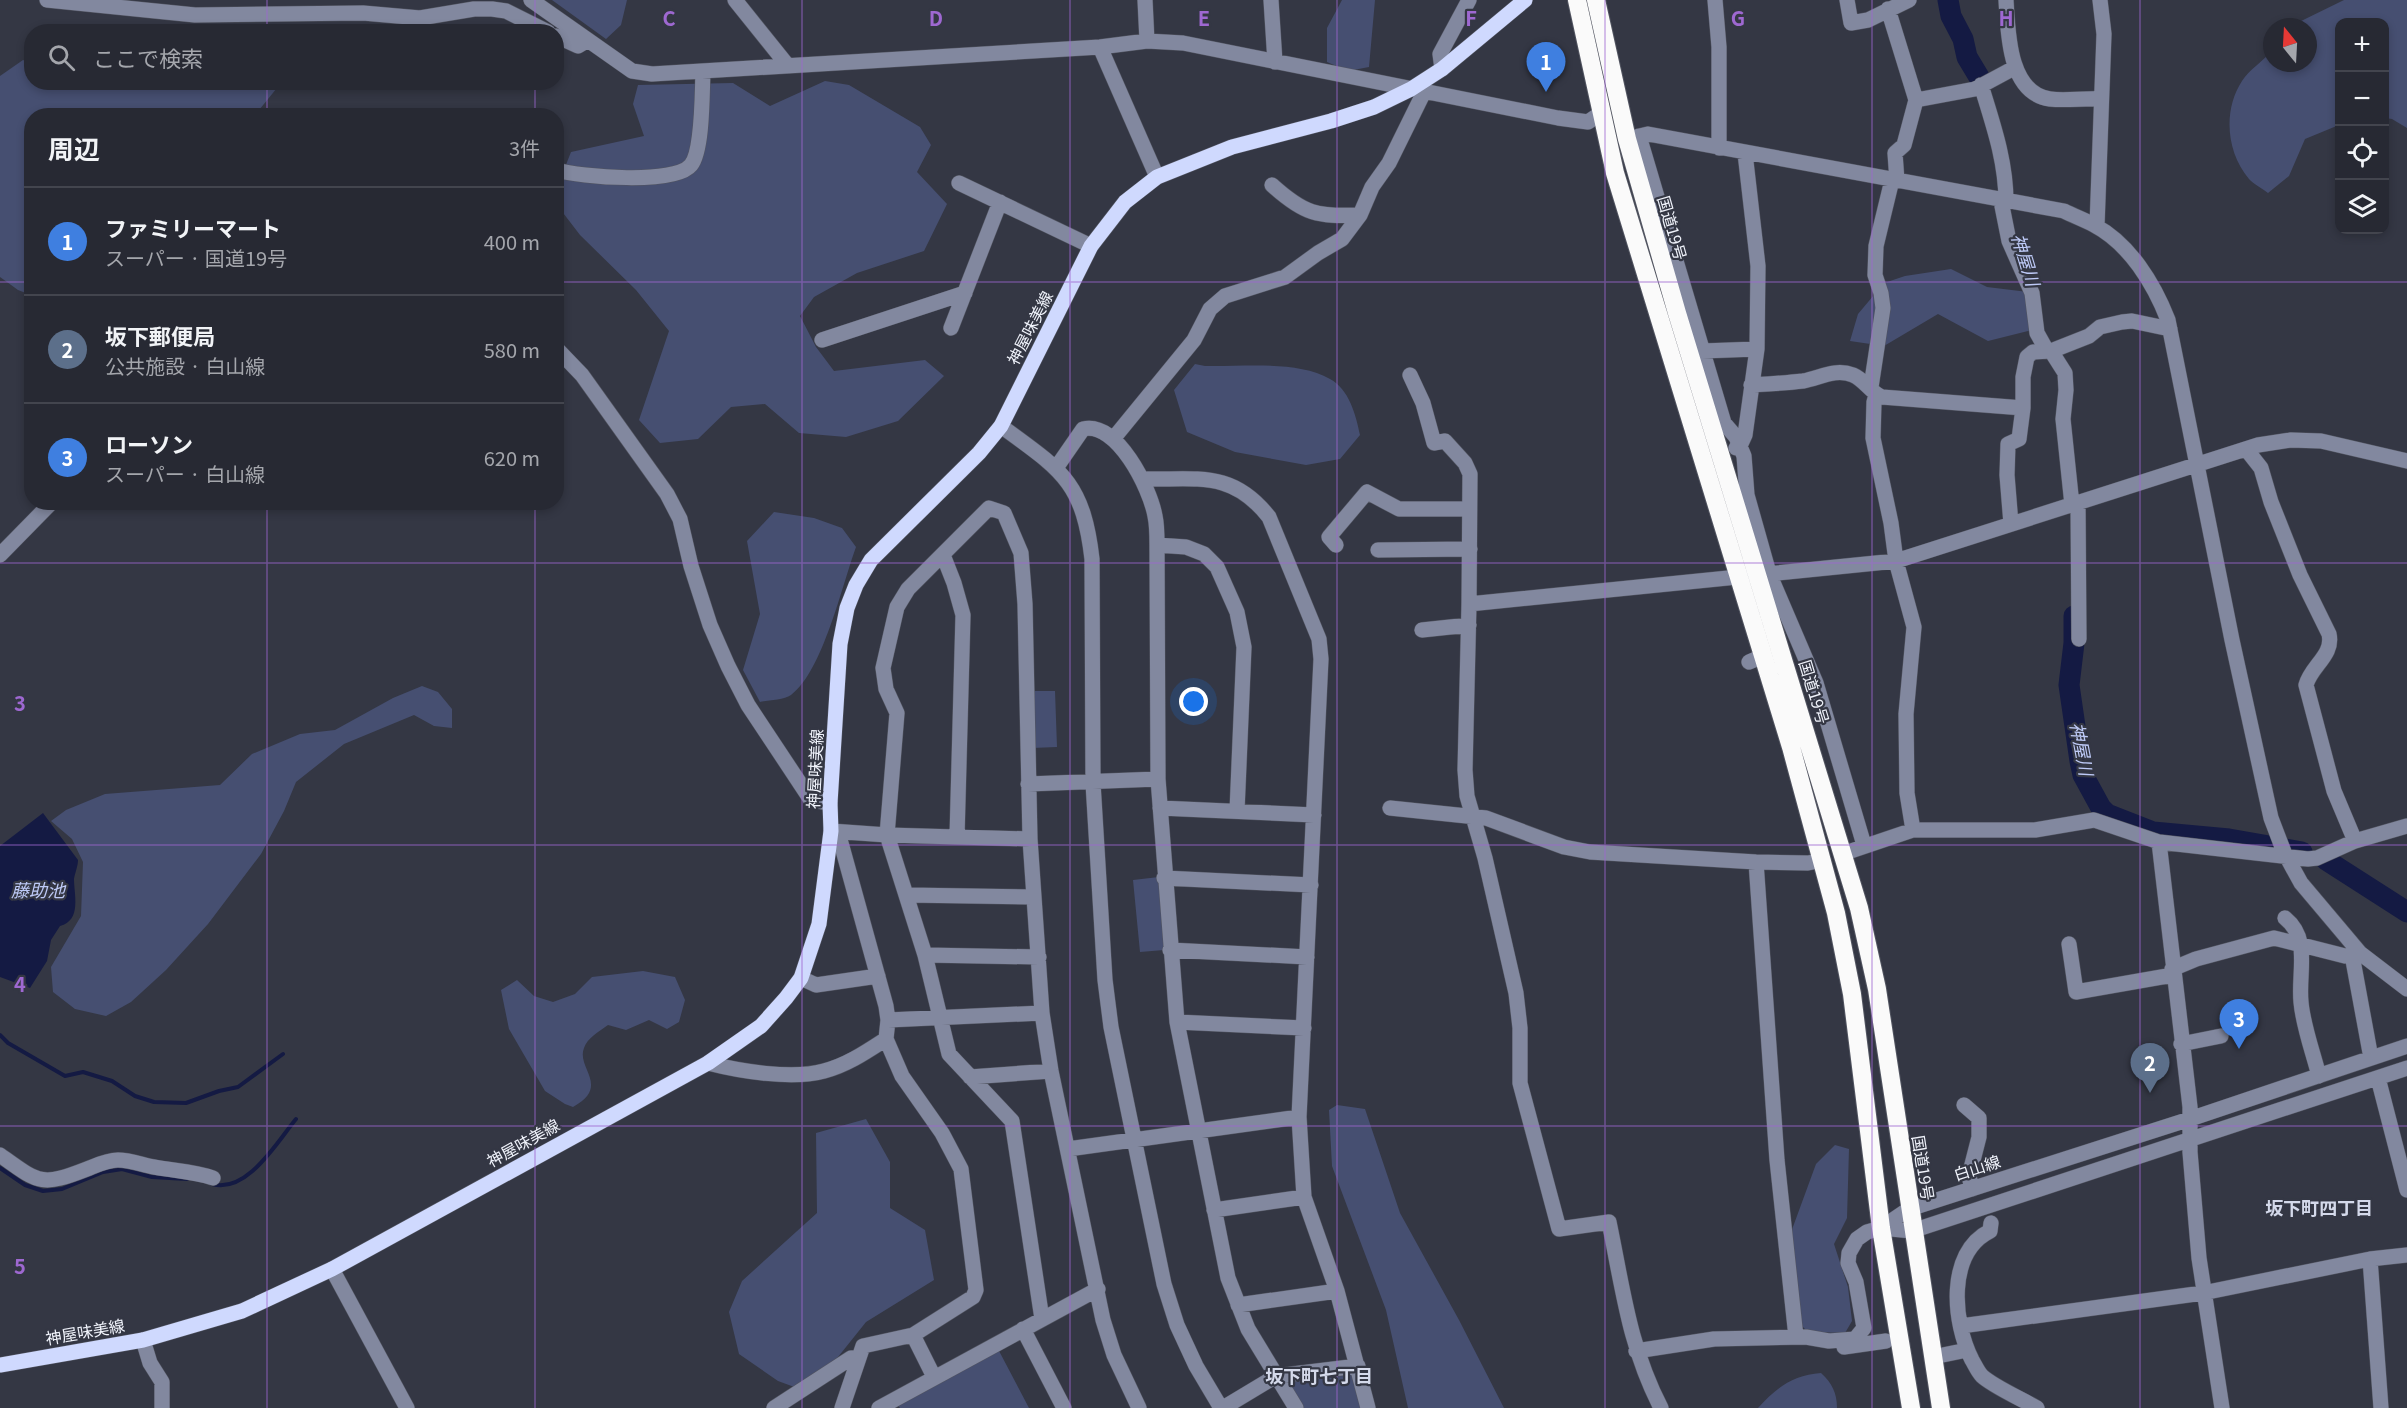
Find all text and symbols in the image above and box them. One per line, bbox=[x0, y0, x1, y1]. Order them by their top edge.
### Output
text: C bbox=[662, 3, 676, 32]
text: D bbox=[929, 3, 943, 32]
text: E bbox=[1198, 3, 1210, 32]
text: F bbox=[1465, 3, 1477, 32]
text: G bbox=[1731, 3, 1745, 32]
text: H bbox=[1998, 3, 2014, 32]
north arrow bbox=[2263, 18, 2317, 72]
map controls bbox=[2335, 18, 2389, 234]
button: + bbox=[2335, 18, 2389, 72]
search box bbox=[24, 24, 564, 90]
icon: search bbox=[45, 41, 78, 74]
text: ここで検索 bbox=[93, 41, 203, 73]
pin: 1 bbox=[1526, 42, 1566, 92]
button: − bbox=[2335, 72, 2389, 126]
button: locate bbox=[2335, 126, 2389, 180]
text: 周辺 bbox=[48, 129, 100, 166]
text: 3件 bbox=[509, 133, 540, 162]
button: layers bbox=[2335, 180, 2389, 234]
street label: 国道19号 bbox=[1652, 193, 1694, 263]
text: ファミリーマート bbox=[105, 211, 281, 243]
text: 1 bbox=[62, 227, 73, 256]
text: 400 m bbox=[484, 227, 540, 256]
water label: 神屋川 bbox=[2007, 230, 2048, 291]
text: スーパー · 国道19号 bbox=[105, 243, 287, 272]
street label: 神屋味美線 bbox=[1000, 286, 1058, 369]
text: 坂下郵便局 bbox=[105, 319, 215, 351]
text: 2 bbox=[62, 335, 73, 364]
text: 580 m bbox=[484, 335, 540, 364]
text: 公共施設 · 白山線 bbox=[105, 351, 265, 380]
text: ローソン bbox=[105, 427, 193, 459]
text: 3 bbox=[62, 443, 73, 472]
text: 620 m bbox=[484, 443, 540, 472]
text: スーパー · 白山線 bbox=[105, 459, 265, 488]
street label: 国道19号 bbox=[1794, 657, 1836, 727]
your location bbox=[1179, 687, 1208, 716]
text: 3 bbox=[14, 688, 26, 717]
water label: 神屋川 bbox=[2065, 720, 2101, 780]
street label: 神屋味美線 bbox=[800, 728, 828, 810]
water label: 藤助池 bbox=[11, 876, 67, 902]
text: 4 bbox=[14, 969, 26, 998]
pin: 3 bbox=[2220, 1000, 2258, 1049]
pin: 2 bbox=[2130, 1044, 2170, 1093]
street label: 神屋味美線 bbox=[482, 1112, 563, 1172]
street label: 国道19号 bbox=[1907, 1133, 1941, 1202]
street label: 白山線 bbox=[1950, 1148, 2003, 1186]
district label: 坂下町四丁目 bbox=[2265, 1194, 2373, 1220]
text: 5 bbox=[14, 1251, 26, 1280]
street label: 神屋味美線 bbox=[43, 1312, 126, 1350]
district label: 坂下町七丁目 bbox=[1265, 1362, 1373, 1388]

